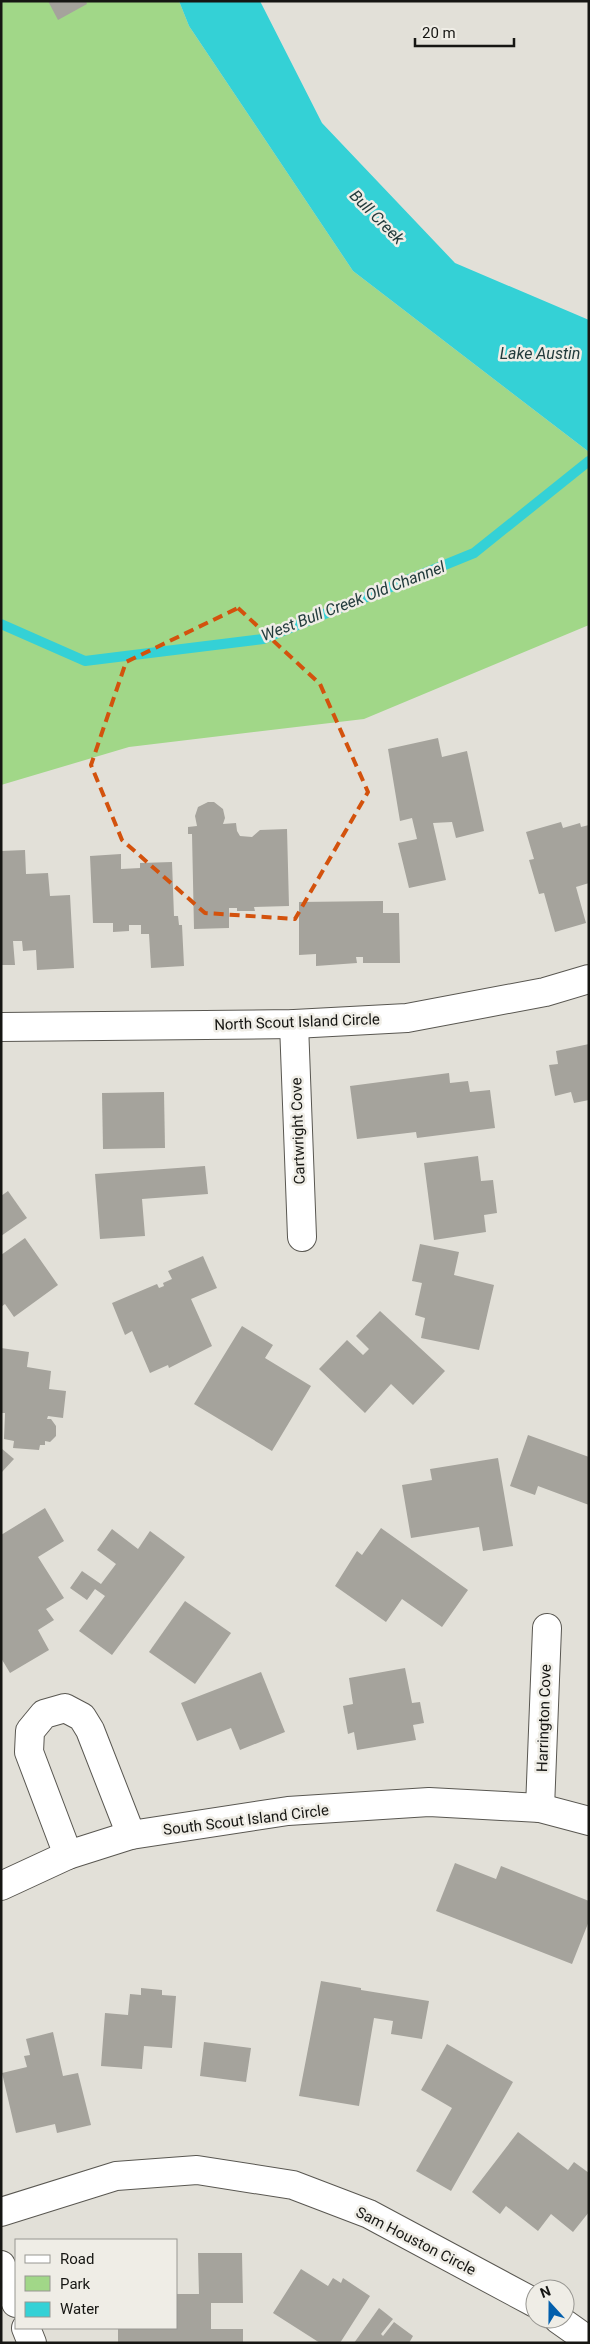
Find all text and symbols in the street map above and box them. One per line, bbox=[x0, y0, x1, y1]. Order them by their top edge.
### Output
scale bar bbox=[415, 15, 514, 47]
text: 20 m bbox=[422, 24, 456, 42]
water label: Bull Creek bbox=[346, 186, 409, 249]
water label: Lake Austin bbox=[500, 344, 580, 363]
water label: West Bull Creek Old Channel bbox=[258, 557, 448, 645]
street label: North Scout Island Circle bbox=[214, 1010, 380, 1034]
street label: Cartwright Cove bbox=[287, 1077, 309, 1185]
street label: Harrington Cove bbox=[533, 1664, 555, 1772]
street label: South Scout Island Circle bbox=[162, 1801, 330, 1839]
street label: Sam Houston Circle bbox=[353, 2203, 479, 2279]
legend bbox=[15, 2239, 178, 2329]
text: Road bbox=[60, 2250, 94, 2268]
text: Park bbox=[60, 2275, 91, 2293]
north arrow bbox=[525, 2279, 575, 2329]
text: N bbox=[538, 2283, 553, 2301]
text: Water bbox=[60, 2300, 99, 2318]

